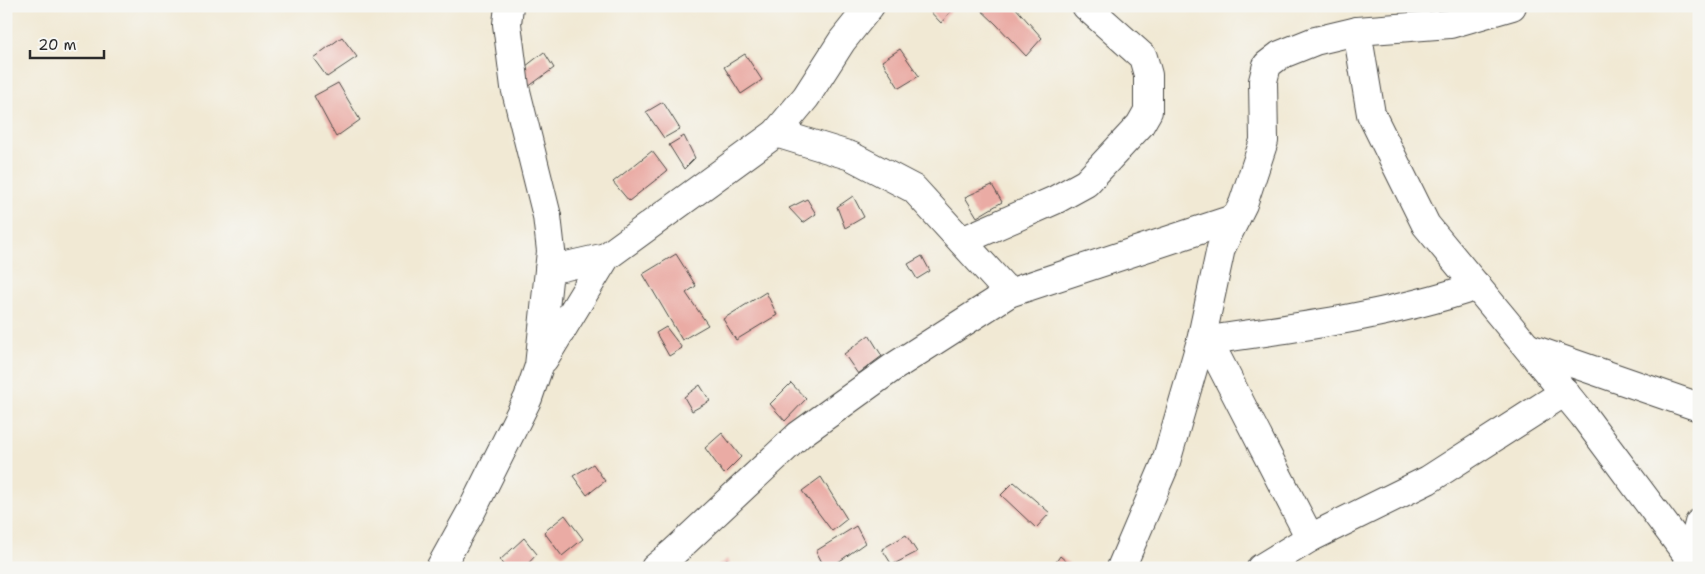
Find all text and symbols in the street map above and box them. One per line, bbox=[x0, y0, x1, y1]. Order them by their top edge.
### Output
scale bar bbox=[30, 28, 104, 60]
text: 20 m bbox=[38, 35, 77, 55]

